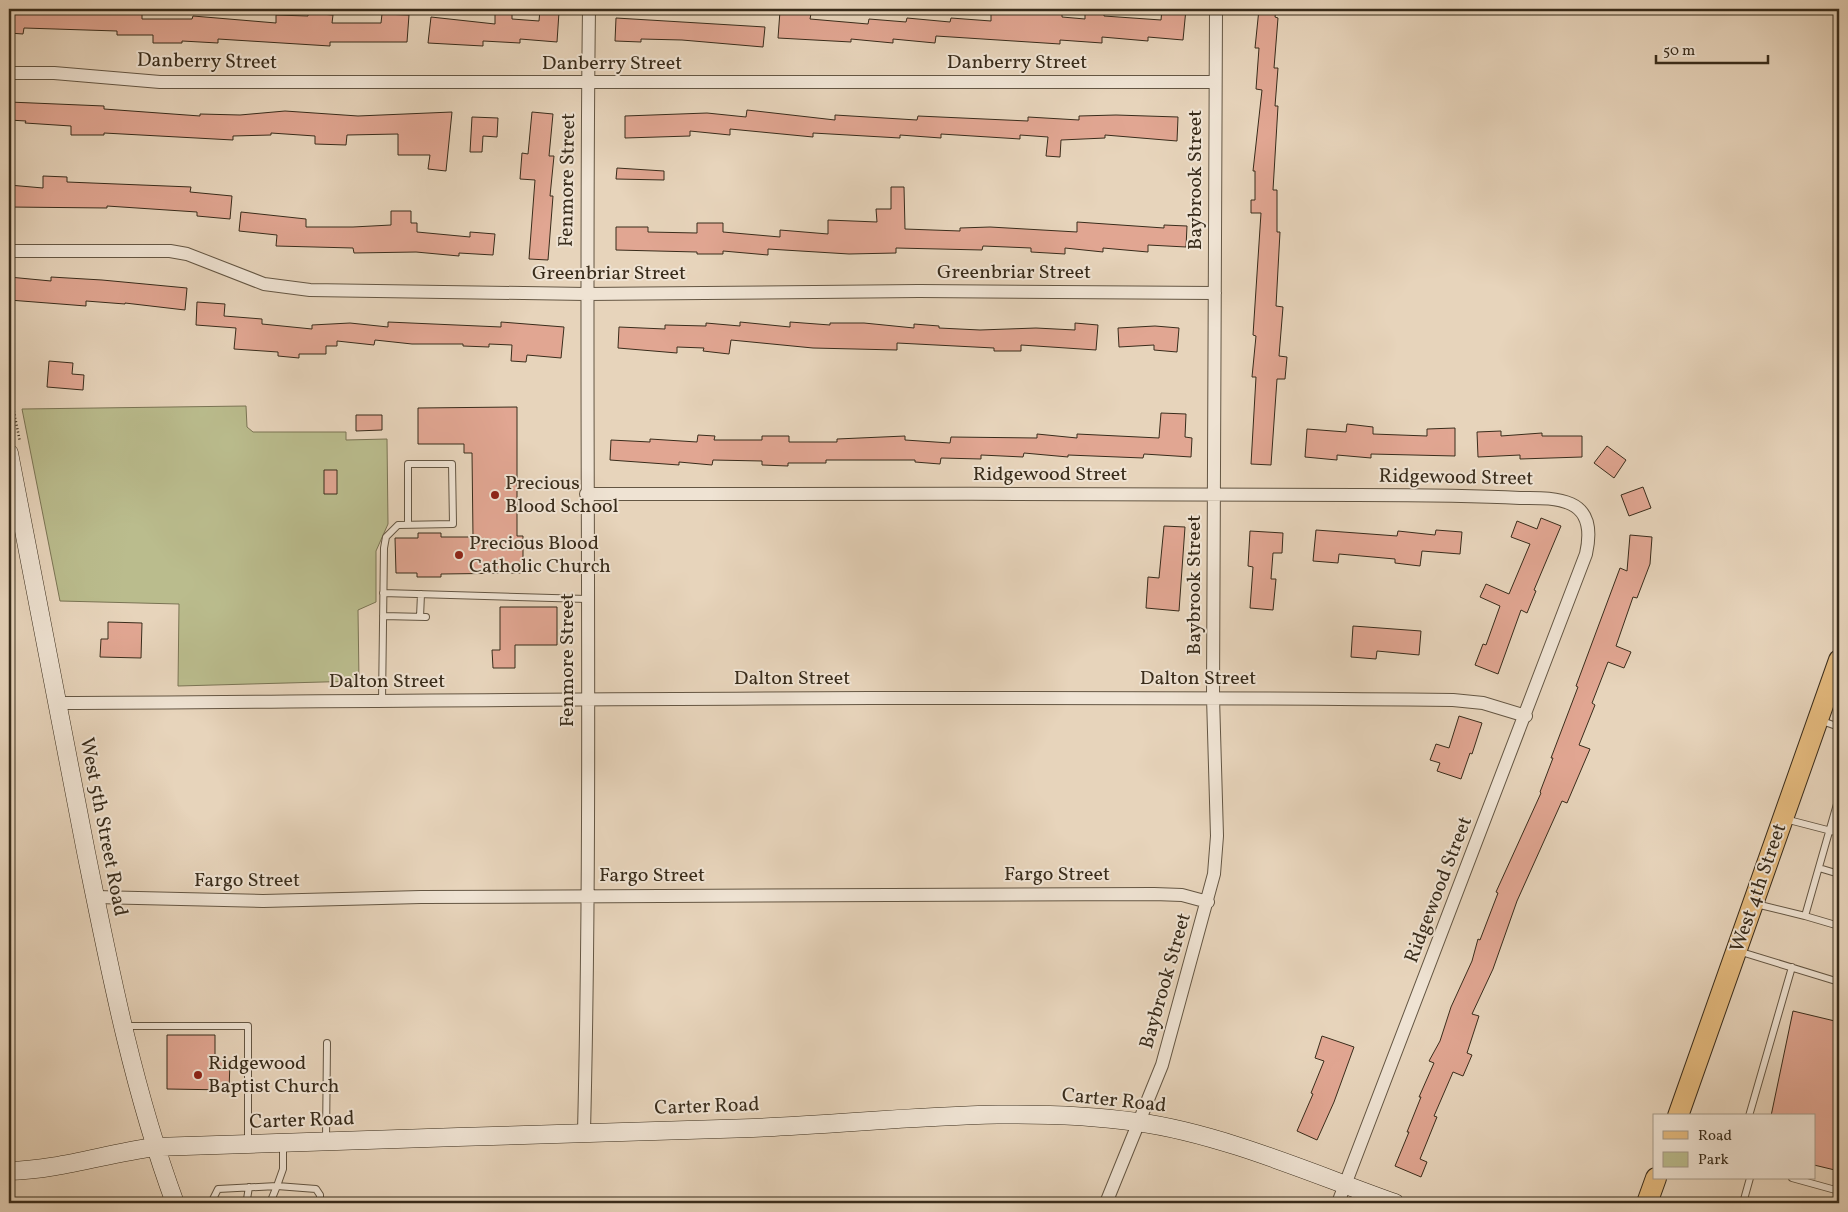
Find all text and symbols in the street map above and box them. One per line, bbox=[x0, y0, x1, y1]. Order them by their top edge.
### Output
scale bar bbox=[1656, 32, 1768, 64]
text: 50 m bbox=[1663, 41, 1695, 62]
street label: Danberry Street bbox=[137, 47, 277, 77]
street label: Danberry Street bbox=[947, 49, 1087, 77]
street label: Danberry Street bbox=[542, 50, 682, 78]
street label: Baybrook Street bbox=[1182, 110, 1210, 250]
street label: Fenmore Street bbox=[553, 113, 583, 247]
street label: Greenbriar Street bbox=[937, 259, 1091, 287]
street label: Greenbriar Street bbox=[532, 260, 686, 288]
street label: Ridgewood Street bbox=[973, 461, 1127, 489]
street label: Ridgewood Street bbox=[1378, 463, 1534, 493]
place label: Precious Blood School bbox=[505, 470, 618, 521]
marker: Precious Blood School bbox=[489, 489, 501, 501]
street label: Baybrook Street bbox=[1181, 515, 1209, 655]
place label: Precious Blood Catholic Church bbox=[469, 530, 611, 581]
marker: Precious Blood Catholic Church bbox=[453, 549, 465, 561]
street label: Fenmore Street bbox=[554, 593, 582, 727]
street label: Dalton Street bbox=[734, 665, 850, 693]
street label: Dalton Street bbox=[1140, 665, 1256, 693]
street label: Dalton Street bbox=[329, 668, 445, 696]
street label: West 5th Street Road bbox=[72, 735, 134, 919]
street label: Ridgewood Street bbox=[1398, 813, 1480, 967]
street label: West 4th Street bbox=[1724, 820, 1794, 956]
street label: Fargo Street bbox=[1004, 861, 1110, 889]
street label: Fargo Street bbox=[599, 862, 705, 890]
street label: Fargo Street bbox=[194, 867, 300, 895]
street label: Baybrook Street bbox=[1133, 910, 1199, 1052]
place label: Ridgewood Baptist Church bbox=[208, 1050, 340, 1101]
marker: Ridgewood Baptist Church bbox=[192, 1069, 204, 1081]
street label: Carter Road bbox=[1060, 1082, 1168, 1120]
street label: Carter Road bbox=[654, 1091, 760, 1123]
street label: Carter Road bbox=[249, 1105, 355, 1137]
legend bbox=[1653, 1114, 1816, 1180]
text: Road bbox=[1698, 1126, 1732, 1147]
text: Park bbox=[1698, 1150, 1729, 1171]

